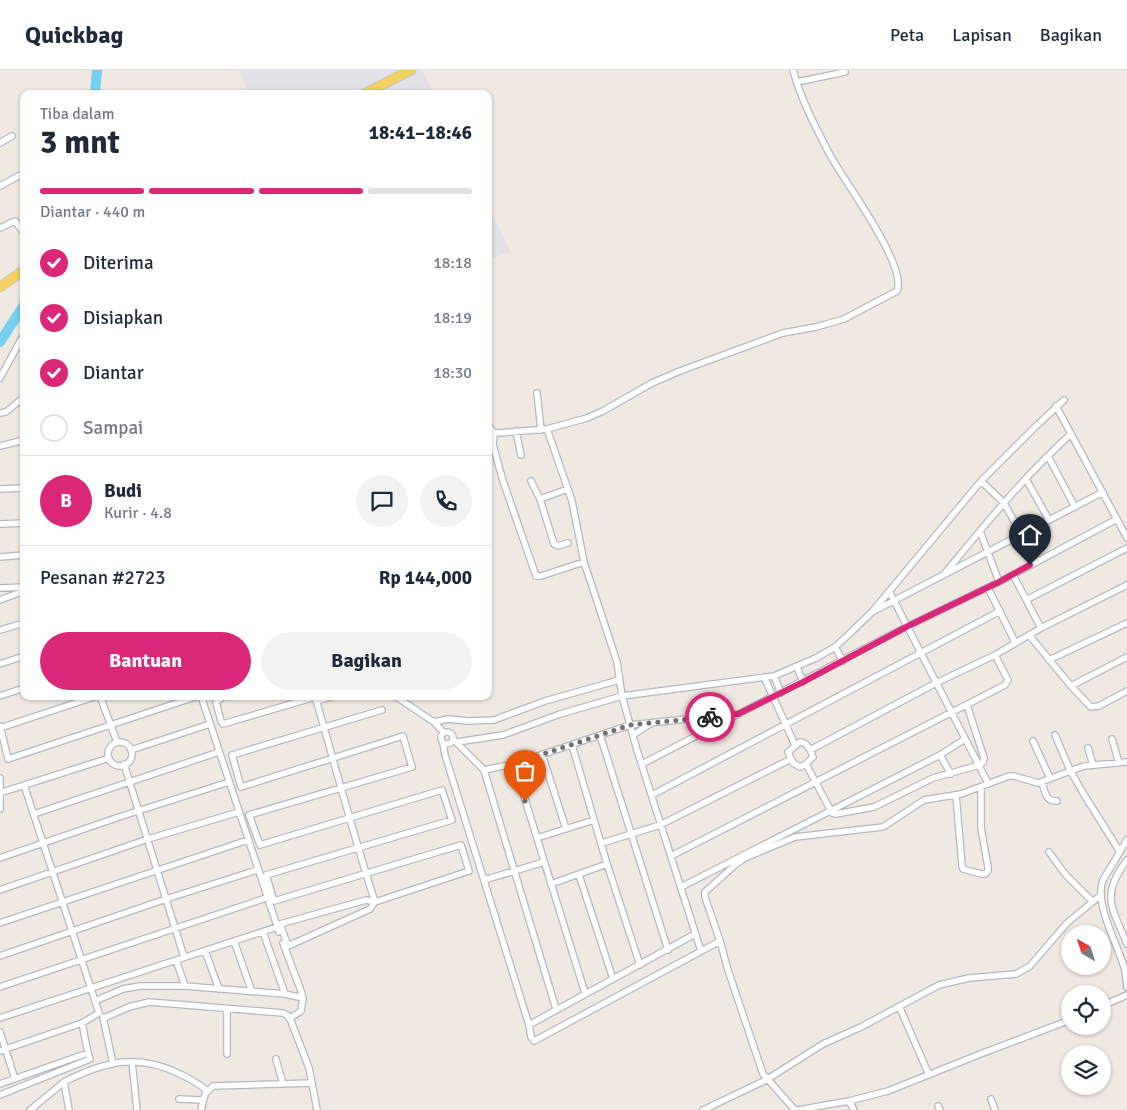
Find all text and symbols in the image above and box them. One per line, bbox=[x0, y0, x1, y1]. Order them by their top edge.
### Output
text: Quickbag bbox=[25, 20, 123, 50]
text: Peta bbox=[890, 24, 924, 46]
text: Lapisan bbox=[952, 24, 1012, 46]
text: Bagikan bbox=[1040, 24, 1102, 46]
text: Tiba dalam bbox=[40, 104, 114, 124]
text: 18:41–18:46 bbox=[369, 121, 472, 145]
text: 3 mnt bbox=[40, 123, 120, 162]
text: Diantar · 440 m bbox=[40, 202, 145, 222]
icon: check bbox=[40, 249, 68, 277]
text: Diterima bbox=[83, 251, 154, 275]
text: 18:18 bbox=[433, 253, 472, 273]
icon: check bbox=[40, 304, 68, 332]
text: Disiapkan bbox=[83, 306, 163, 330]
text: 18:19 bbox=[433, 308, 472, 328]
icon: check bbox=[40, 359, 68, 387]
text: Diantar bbox=[83, 361, 144, 385]
text: 18:30 bbox=[433, 363, 472, 383]
text: Sampai bbox=[83, 416, 143, 440]
button: chat bbox=[356, 475, 408, 527]
button: phone bbox=[420, 475, 472, 527]
text: Budi bbox=[104, 479, 142, 503]
text: B bbox=[60, 489, 72, 513]
text: Kurir · 4.8 bbox=[104, 503, 172, 523]
pin bbox=[1009, 514, 1051, 565]
icon: home bbox=[1016, 521, 1044, 549]
text: Pesanan #2723 bbox=[40, 566, 166, 590]
text: Rp 144,000 bbox=[379, 566, 472, 590]
button: Bantuan bbox=[40, 632, 251, 690]
button: Bagikan bbox=[261, 632, 472, 690]
courier bbox=[685, 692, 735, 742]
icon: bike bbox=[696, 703, 724, 731]
pin bbox=[504, 750, 546, 801]
icon: bag bbox=[511, 757, 539, 785]
north arrow bbox=[1061, 925, 1111, 975]
map controls bbox=[1061, 925, 1111, 1095]
button: locate bbox=[1061, 985, 1111, 1035]
button: layers bbox=[1061, 1045, 1111, 1095]

